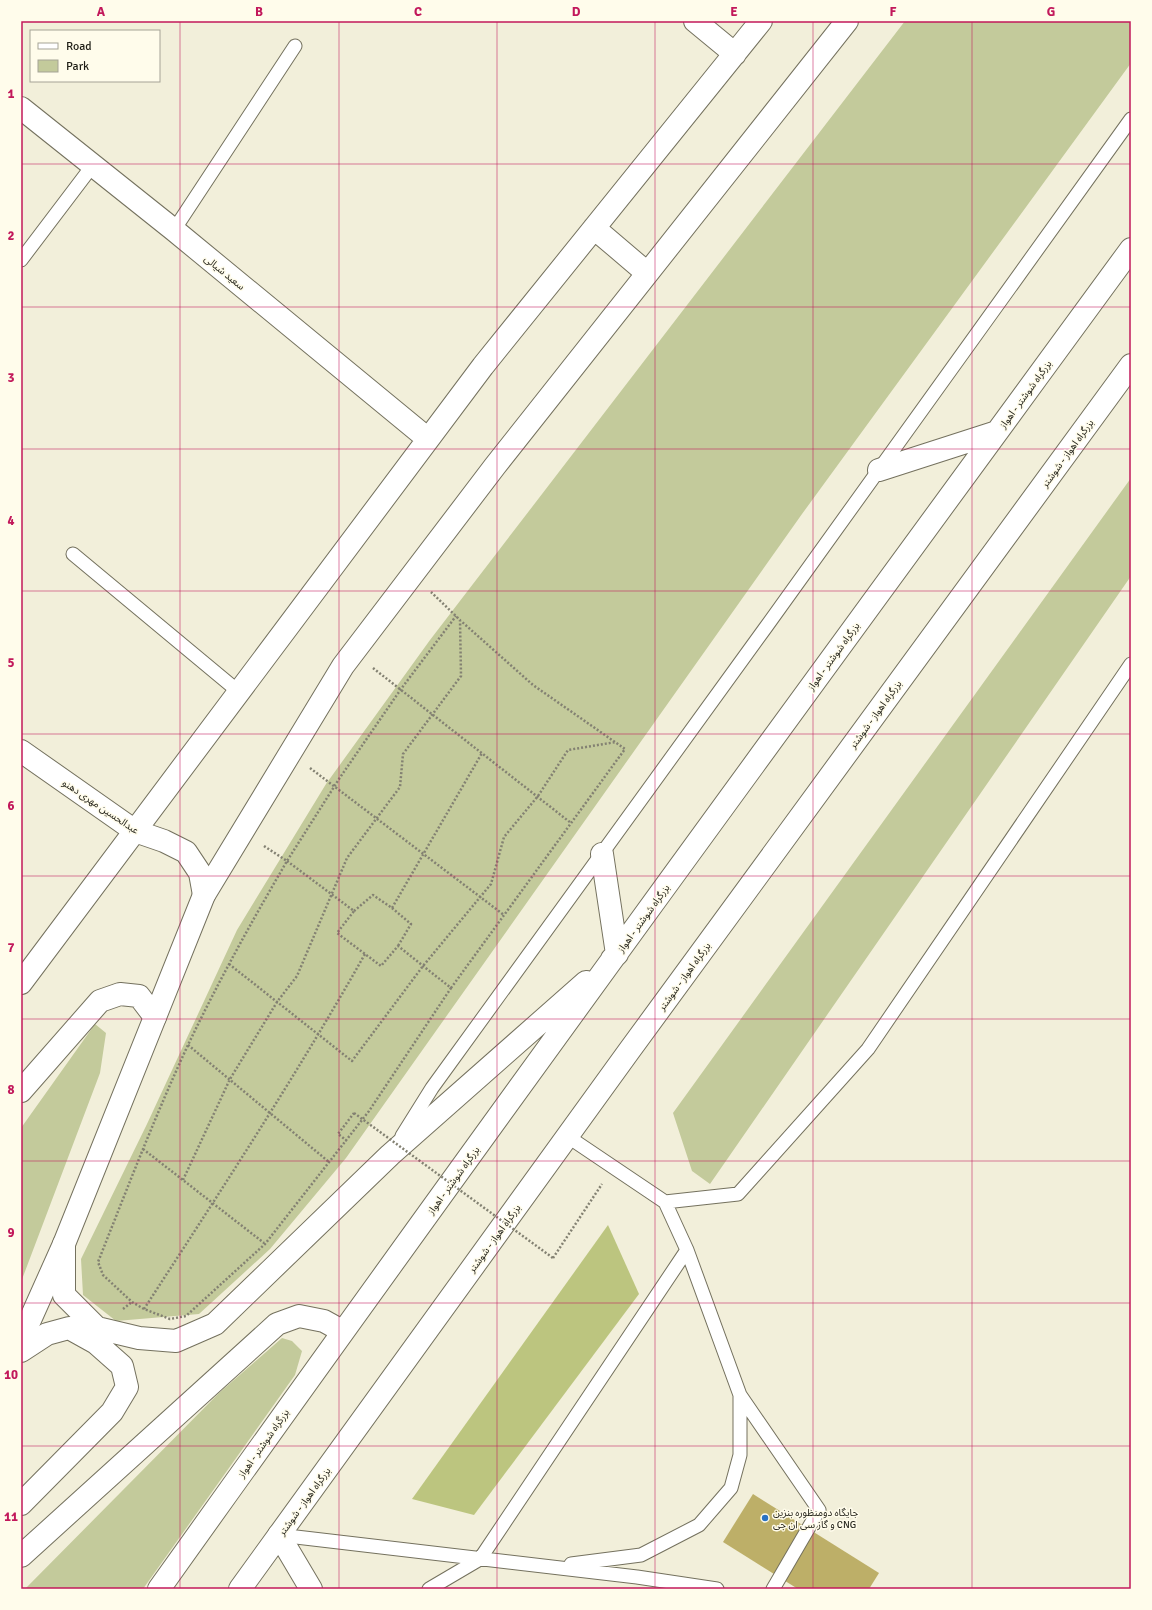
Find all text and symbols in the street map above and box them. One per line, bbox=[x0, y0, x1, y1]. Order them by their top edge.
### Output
text: A bbox=[97, 4, 106, 20]
text: B bbox=[255, 4, 263, 20]
text: C bbox=[414, 4, 422, 20]
text: D bbox=[572, 4, 581, 20]
text: E bbox=[730, 4, 738, 20]
text: F bbox=[890, 4, 897, 20]
text: G bbox=[1047, 4, 1055, 20]
legend bbox=[30, 30, 160, 82]
text: Road bbox=[66, 39, 92, 54]
text: Park bbox=[66, 59, 89, 74]
text: 1 bbox=[7, 86, 15, 102]
text: 2 bbox=[7, 228, 15, 244]
street label: سعید شیالی bbox=[202, 253, 247, 293]
street label: بزرگراه شوشتر - اهواز bbox=[996, 358, 1055, 432]
text: 3 bbox=[7, 370, 15, 386]
street label: بزرگراه اهواز - شوشتر bbox=[1038, 417, 1097, 491]
text: 4 bbox=[7, 513, 15, 529]
street label: بزرگراه شوشتر - اهواز bbox=[804, 620, 863, 694]
text: 5 bbox=[7, 655, 15, 671]
street label: بزرگراه اهواز - شوشتر bbox=[846, 678, 905, 752]
street label: عبدالحسین مهری دهنو bbox=[60, 777, 141, 837]
text: 6 bbox=[7, 798, 15, 814]
street label: بزرگراه شوشتر - اهواز bbox=[614, 882, 673, 956]
text: 7 bbox=[7, 940, 15, 956]
street label: بزرگراه اهواز - شوشتر bbox=[655, 940, 714, 1014]
text: 8 bbox=[7, 1082, 15, 1098]
street label: بزرگراه شوشتر - اهواز bbox=[424, 1144, 483, 1218]
street label: بزرگراه اهواز - شوشتر bbox=[465, 1202, 524, 1276]
text: 9 bbox=[7, 1225, 15, 1241]
text: 10 bbox=[4, 1367, 18, 1383]
street label: بزرگراه شوشتر - اهواز bbox=[235, 1407, 292, 1481]
street label: بزرگراه اهواز - شوشتر bbox=[275, 1465, 334, 1539]
place label: جایگاه دومنظوره بنزین و گاز سی ان جی CNG bbox=[773, 1507, 858, 1531]
text: 11 bbox=[4, 1509, 18, 1525]
marker: جایگاه دومنظوره بنزین و گاز سی ان جی CNG bbox=[760, 1513, 770, 1523]

